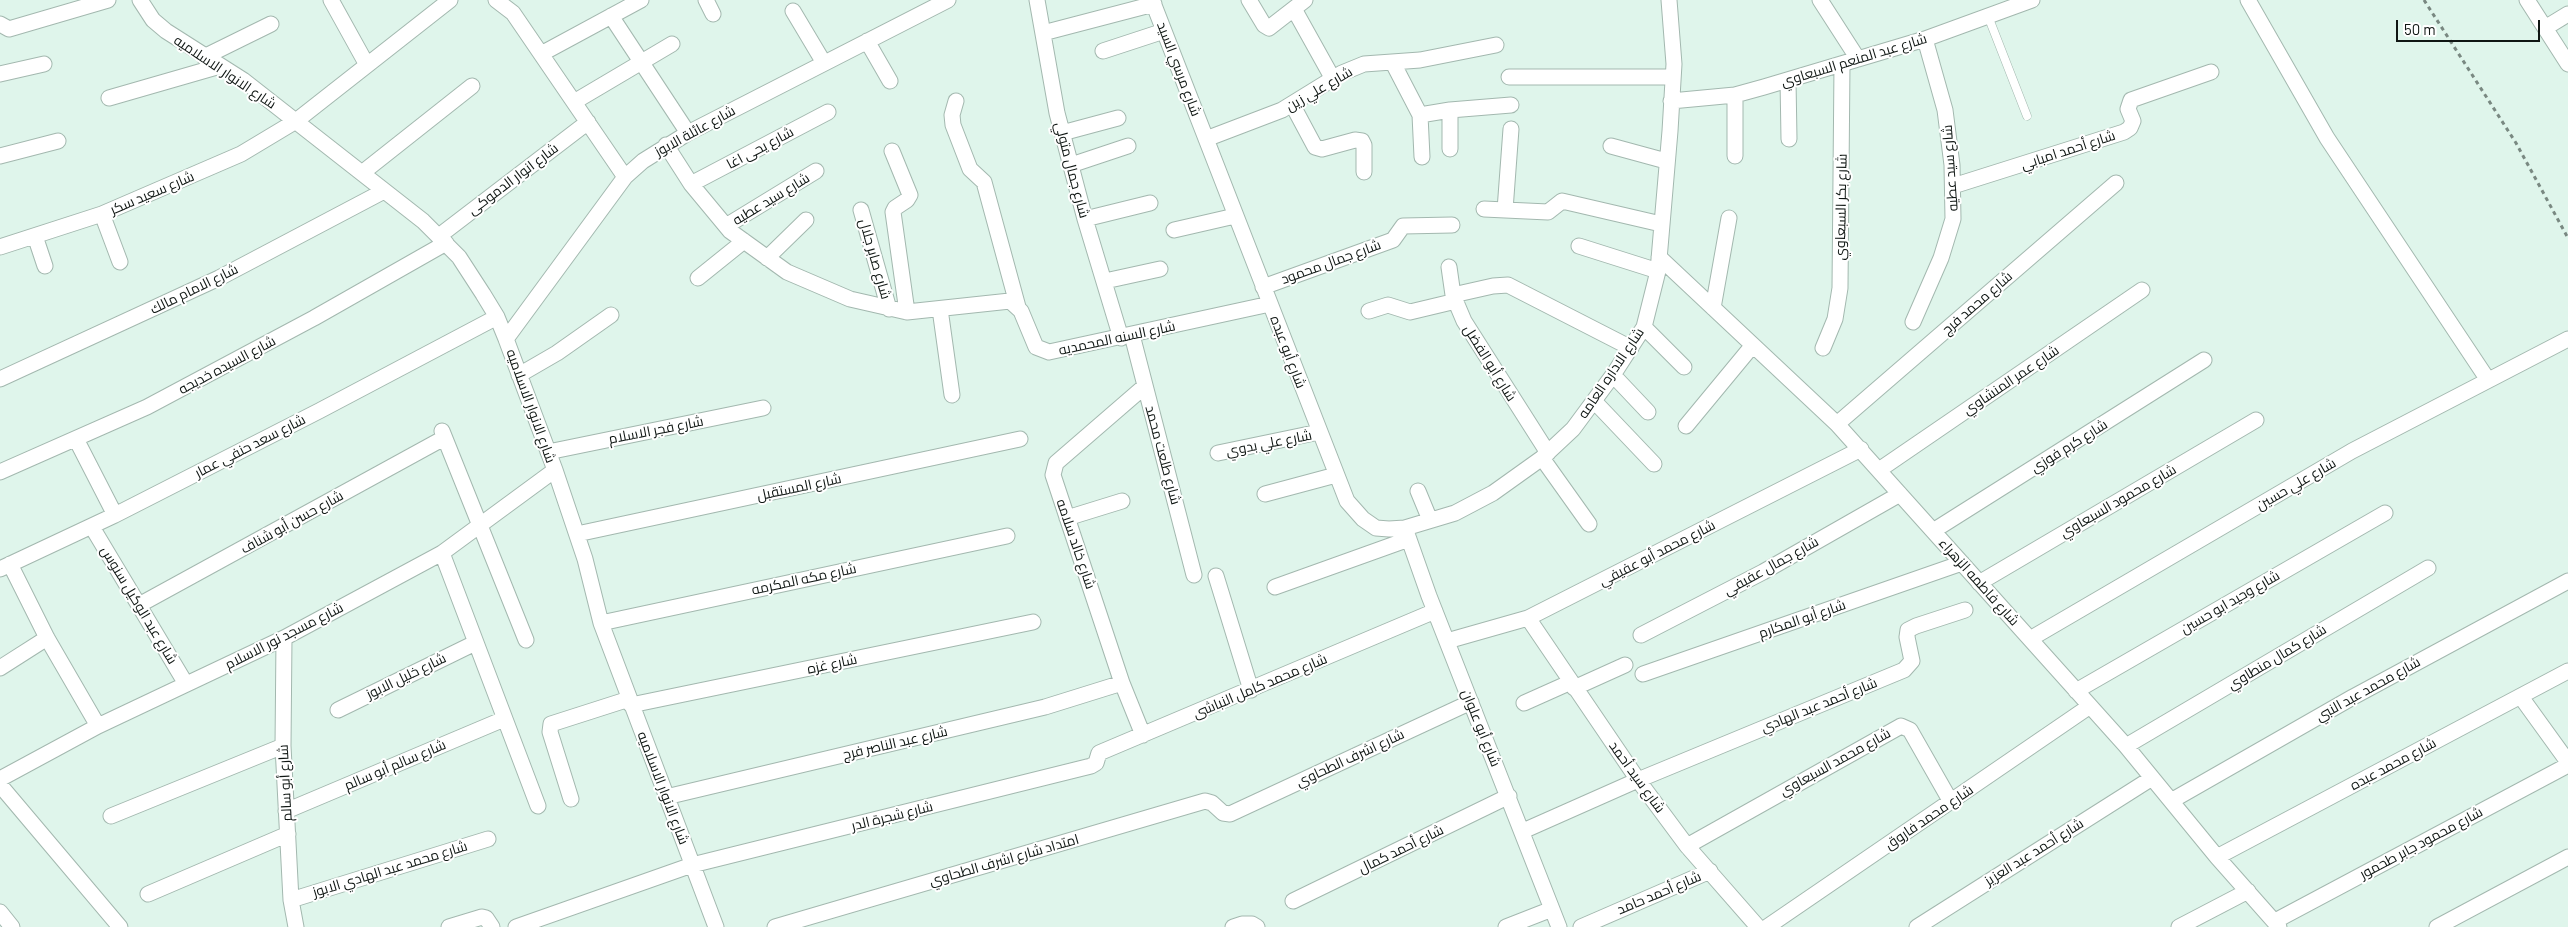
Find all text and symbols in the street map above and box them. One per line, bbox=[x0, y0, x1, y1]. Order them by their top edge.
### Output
scale bar bbox=[2398, 10, 2542, 42]
street label: شارع مرسي السيد bbox=[1153, 19, 1205, 119]
text: 50 m bbox=[2404, 20, 2436, 38]
street label: شارع عبد المنعم السبعاوي bbox=[1779, 30, 1929, 90]
street label: شارع الانوار الاسلاميه bbox=[171, 32, 279, 112]
street label: شارع علي زين bbox=[1283, 63, 1355, 115]
street label: شارع عائلة الابوز bbox=[652, 102, 738, 160]
street label: شارع جمال متولي bbox=[1051, 120, 1093, 220]
street label: شارع يحى اغا bbox=[724, 123, 796, 173]
street label: شارع سيد عطيه bbox=[1939, 124, 1961, 212]
street label: شارع أحمد امبابي bbox=[2019, 127, 2117, 173]
street label: شارع انوار الدموكى bbox=[464, 139, 562, 219]
street label: شارع بكر السبعاوي bbox=[1832, 153, 1850, 261]
street label: شارع سعيد سكر bbox=[107, 168, 197, 218]
street label: شارع سيد عطيه bbox=[729, 169, 813, 229]
street label: شارع صابر جلال bbox=[856, 217, 894, 301]
street label: شارع جمال محمود bbox=[1279, 236, 1383, 288]
street label: شارع الامام مالك bbox=[147, 260, 241, 318]
street label: شارع محمد فرج bbox=[1938, 268, 2016, 338]
street label: شارع أبو عبده bbox=[1266, 313, 1310, 391]
street label: شارع السنه المحمديه bbox=[1057, 317, 1177, 359]
street label: شارع أبو الفضل bbox=[1460, 322, 1520, 404]
street label: شارع الاداره العامه bbox=[1575, 325, 1647, 421]
street label: شارع السيده خديجه bbox=[176, 332, 278, 398]
street label: شارع عمر المنشاوي bbox=[1960, 342, 2062, 418]
street label: شارع الانوار الاسلاميه bbox=[503, 347, 559, 465]
street label: شارع طلعت محمد bbox=[1142, 404, 1184, 506]
street label: شارع سعد حنفي عمار bbox=[192, 411, 308, 481]
street label: شارع فجر الاسلام bbox=[607, 413, 705, 447]
street label: شارع كرم فوزي bbox=[2028, 416, 2110, 476]
street label: شارع علي بدوي bbox=[1225, 426, 1313, 460]
street label: شارع علي حسين bbox=[2253, 454, 2339, 514]
street label: شارع محمود السبعاوي bbox=[2057, 461, 2179, 541]
street label: شارع المستقبل bbox=[755, 470, 843, 504]
street label: شارع حسن أبو شناف bbox=[238, 487, 346, 557]
street label: شارع خالد سلامه bbox=[1053, 497, 1099, 591]
street label: شارع محمد أبو عفيفي bbox=[1596, 516, 1718, 590]
street label: شارع جمال عفيفي bbox=[1721, 533, 1821, 599]
street label: شارع فاطمه الزهراء bbox=[1935, 535, 2023, 629]
street label: شارع عبد الوكيل سنوس bbox=[97, 543, 181, 667]
street label: شارع مكه المكرمه bbox=[750, 560, 858, 598]
street label: شارع وحيد ابو حسين bbox=[2177, 567, 2283, 637]
street label: شارع أبو المكارم bbox=[1756, 596, 1848, 642]
street label: شارع مسجد نور الاسلام bbox=[222, 599, 346, 673]
street label: شارع كمال منطاوي bbox=[2225, 621, 2329, 693]
street label: شارع خليل الابوز bbox=[363, 649, 449, 703]
street label: شارع محمد كامل النباشى bbox=[1190, 650, 1330, 722]
street label: شارع غزه bbox=[806, 651, 858, 677]
street label: شارع محمد عبد النبي bbox=[2313, 653, 2423, 725]
street label: شارع أحمد عبد الهادي bbox=[1758, 674, 1880, 736]
street label: شارع أبو علوان bbox=[1458, 687, 1504, 769]
street label: شارع عبد الناصر فرج bbox=[841, 723, 949, 763]
street label: شارع محمد السبعاوي bbox=[1777, 725, 1893, 799]
street label: شارع اشرف الطحاوي bbox=[1293, 726, 1407, 790]
street label: شارع الانوار الاسلاميه bbox=[634, 729, 692, 847]
street label: شارع محمد عبده bbox=[2347, 734, 2439, 794]
street label: شارع سالم أبو سالم bbox=[342, 736, 448, 794]
street label: شارع سيد أحمد bbox=[1605, 738, 1669, 816]
street label: شارع أبو سالم bbox=[275, 744, 295, 822]
street label: شارع محمد فاروق bbox=[1882, 781, 1976, 853]
street label: شارع شجرة الدر bbox=[849, 798, 935, 834]
street label: شارع محمود جابر طحمور bbox=[2357, 803, 2485, 883]
street label: شارع أحمد عبد العزيز bbox=[1981, 815, 2087, 889]
street label: شارع أحمد كمال bbox=[1356, 821, 1446, 877]
street label: امتداد شارع اشرف الطحاوي bbox=[927, 831, 1081, 889]
street label: شارع محمد عبد الهادي الابوز bbox=[310, 837, 470, 901]
street label: شارع أحمد حامد bbox=[1614, 868, 1704, 918]

